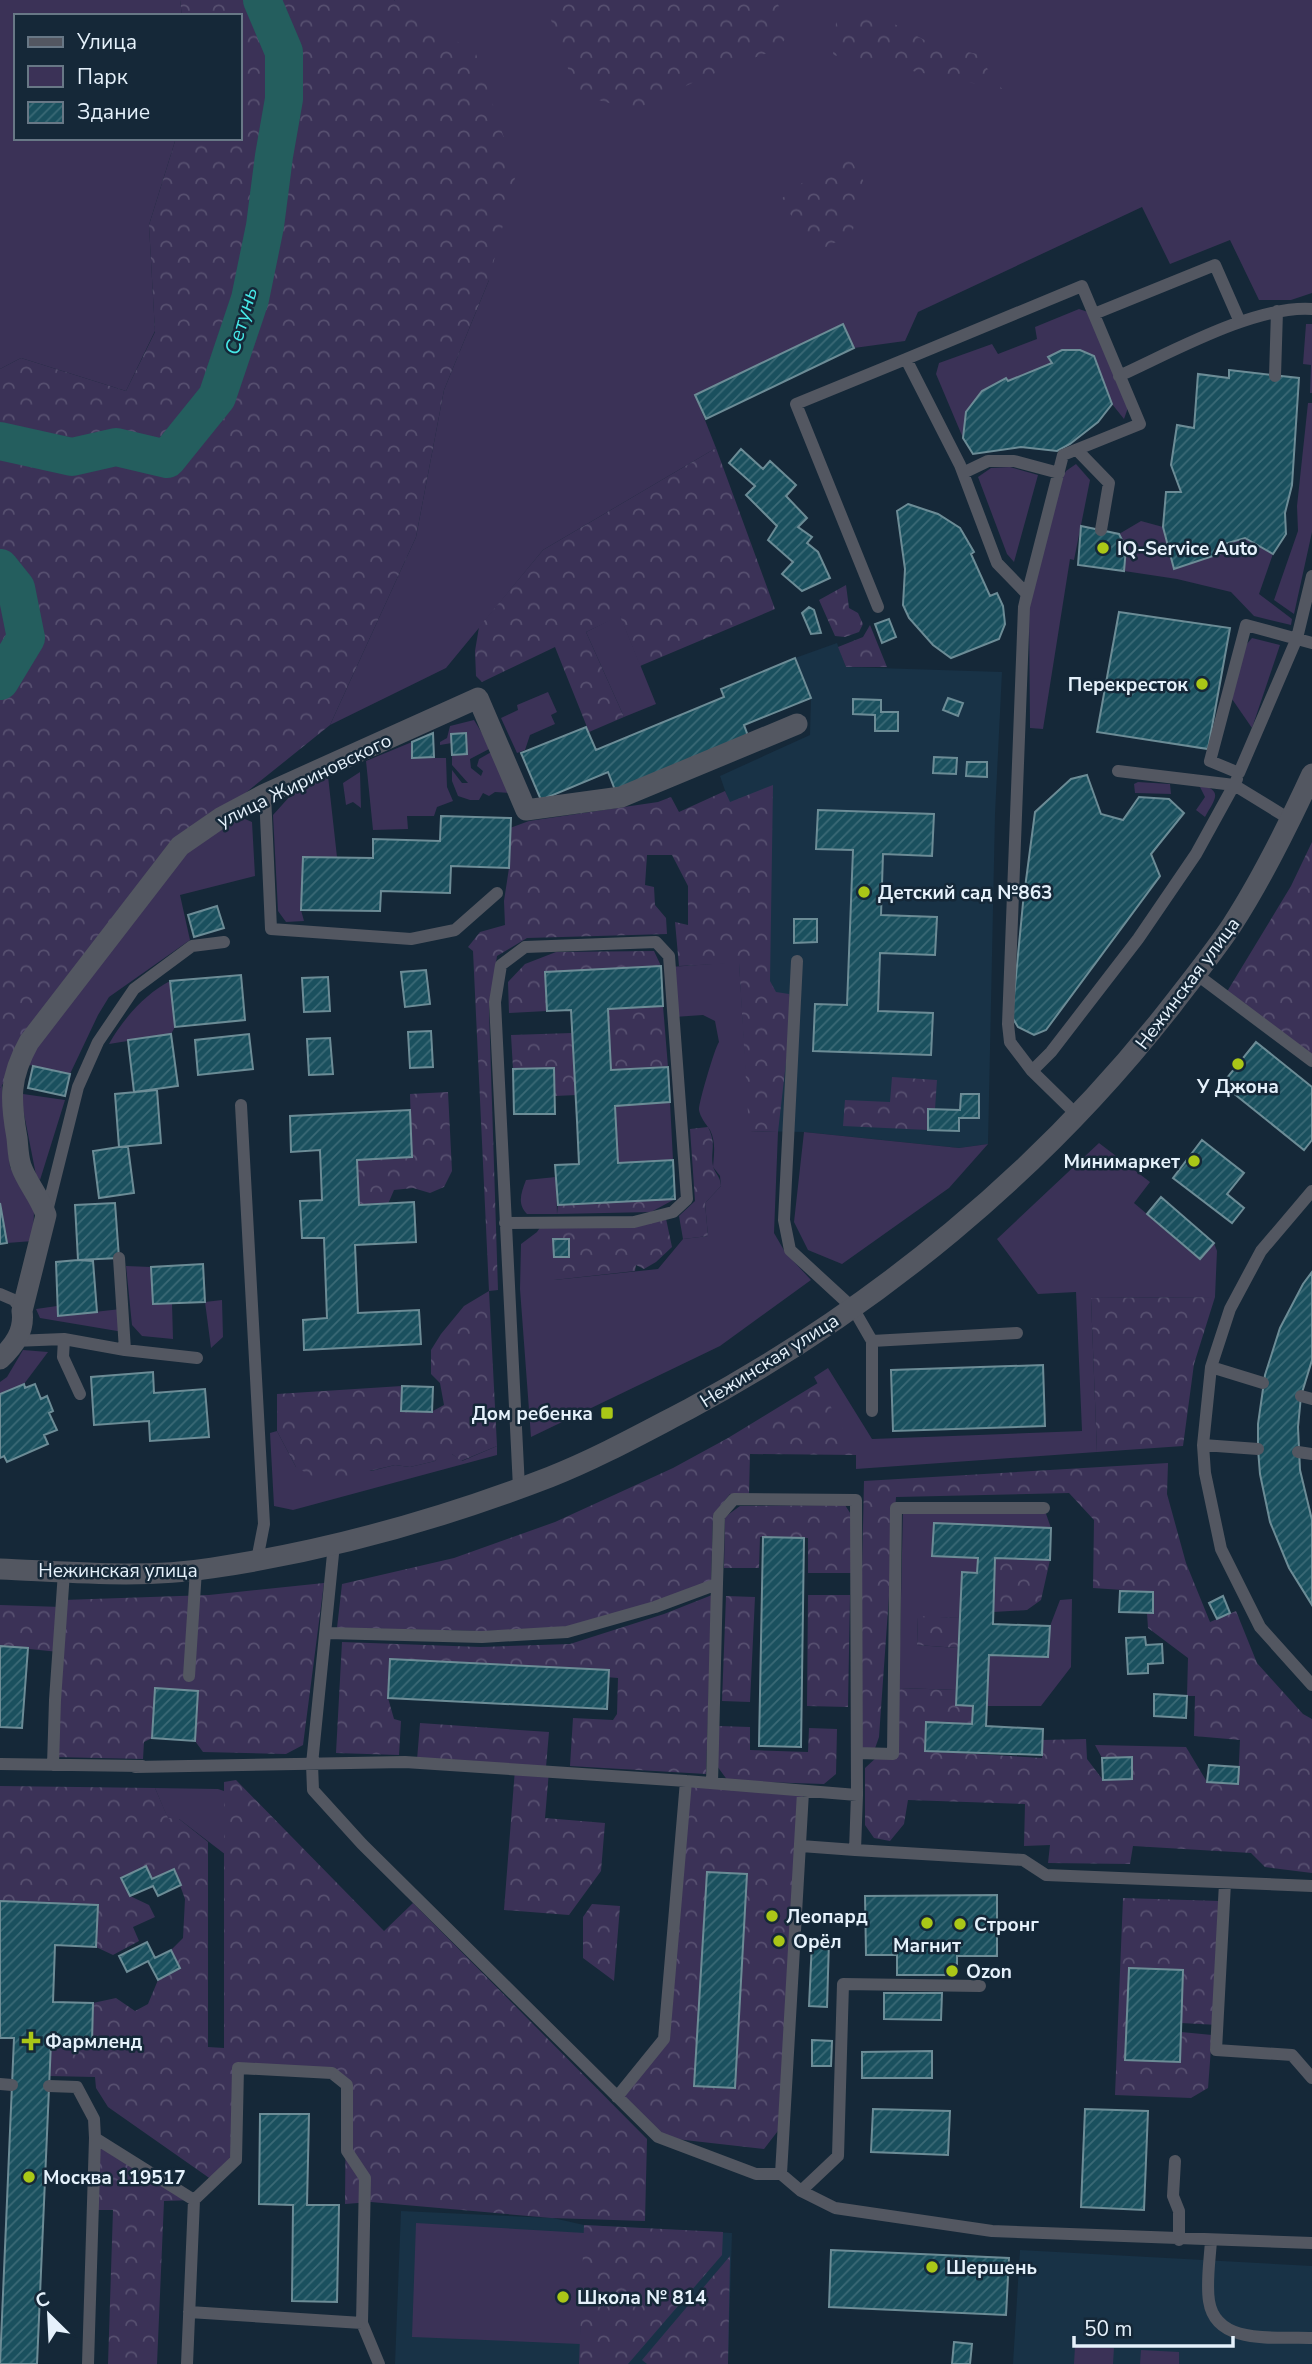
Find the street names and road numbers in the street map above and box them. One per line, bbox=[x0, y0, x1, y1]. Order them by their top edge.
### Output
street label: улица Жириновского bbox=[213, 727, 396, 834]
street label: Нежинская улица bbox=[1129, 912, 1246, 1055]
street label: Нежинская улица bbox=[695, 1308, 844, 1414]
street label: Нежинская улица bbox=[38, 1558, 198, 1584]

